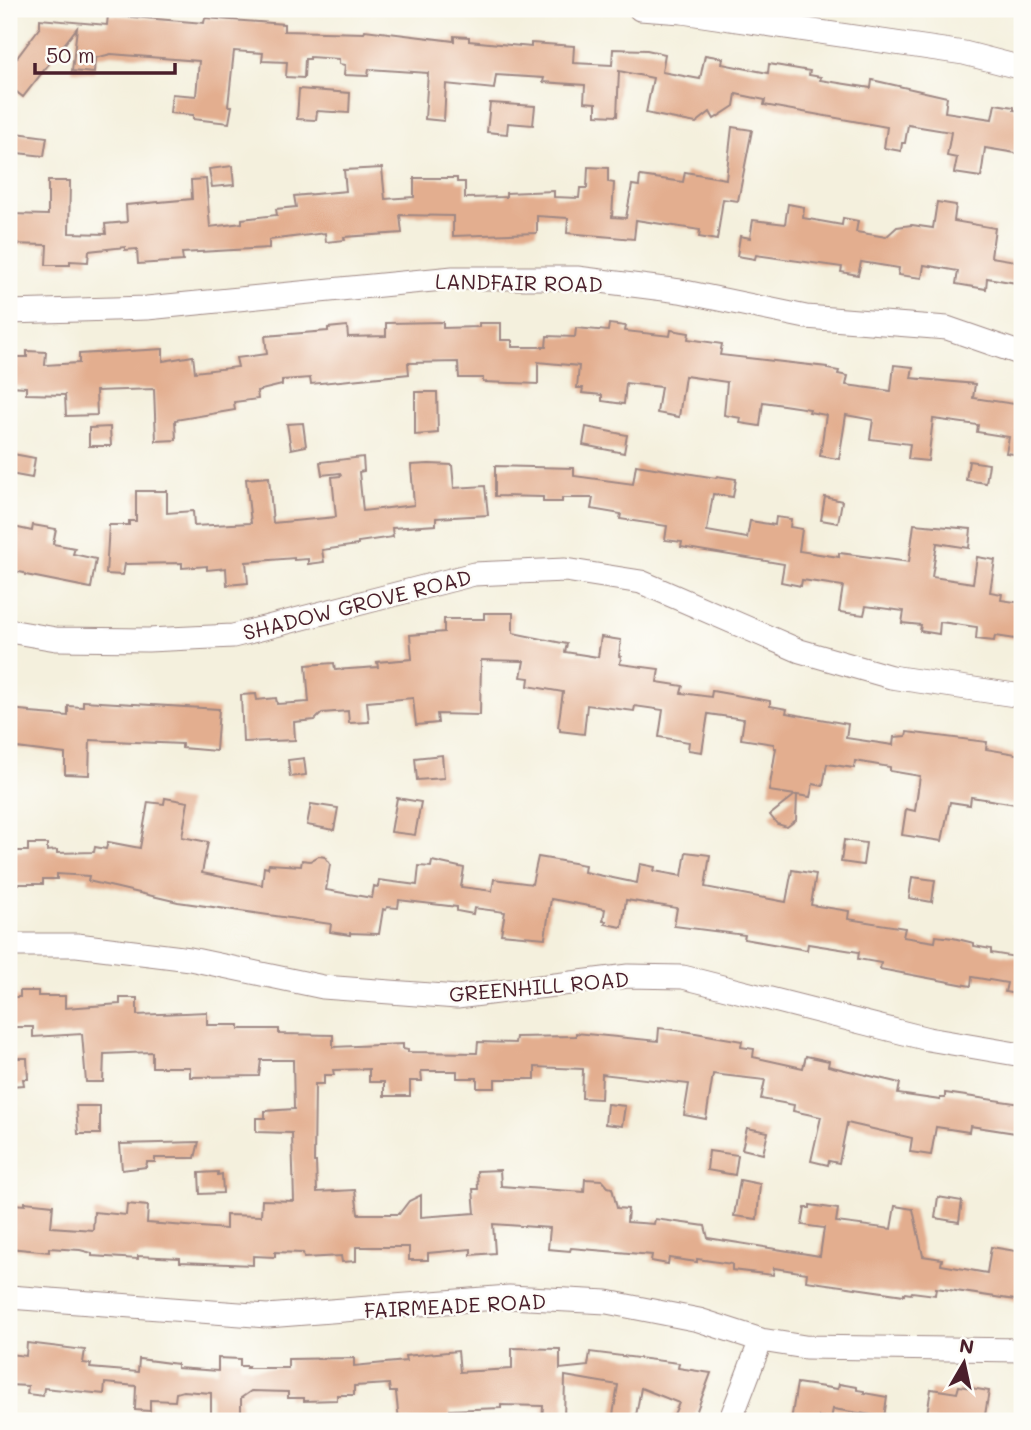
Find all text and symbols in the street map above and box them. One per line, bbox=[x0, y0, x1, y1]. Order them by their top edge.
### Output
scale bar bbox=[35, 32, 175, 76]
text: 50 m bbox=[46, 41, 95, 68]
street label: LANDFAIR ROAD bbox=[435, 267, 603, 297]
street label: SHADOW GROVE ROAD bbox=[240, 563, 474, 645]
street label: GREENHILL ROAD bbox=[448, 965, 630, 1007]
street label: FAIRMEADE ROAD bbox=[363, 1287, 547, 1323]
north arrow bbox=[930, 1328, 1000, 1398]
text: N bbox=[958, 1332, 976, 1359]

